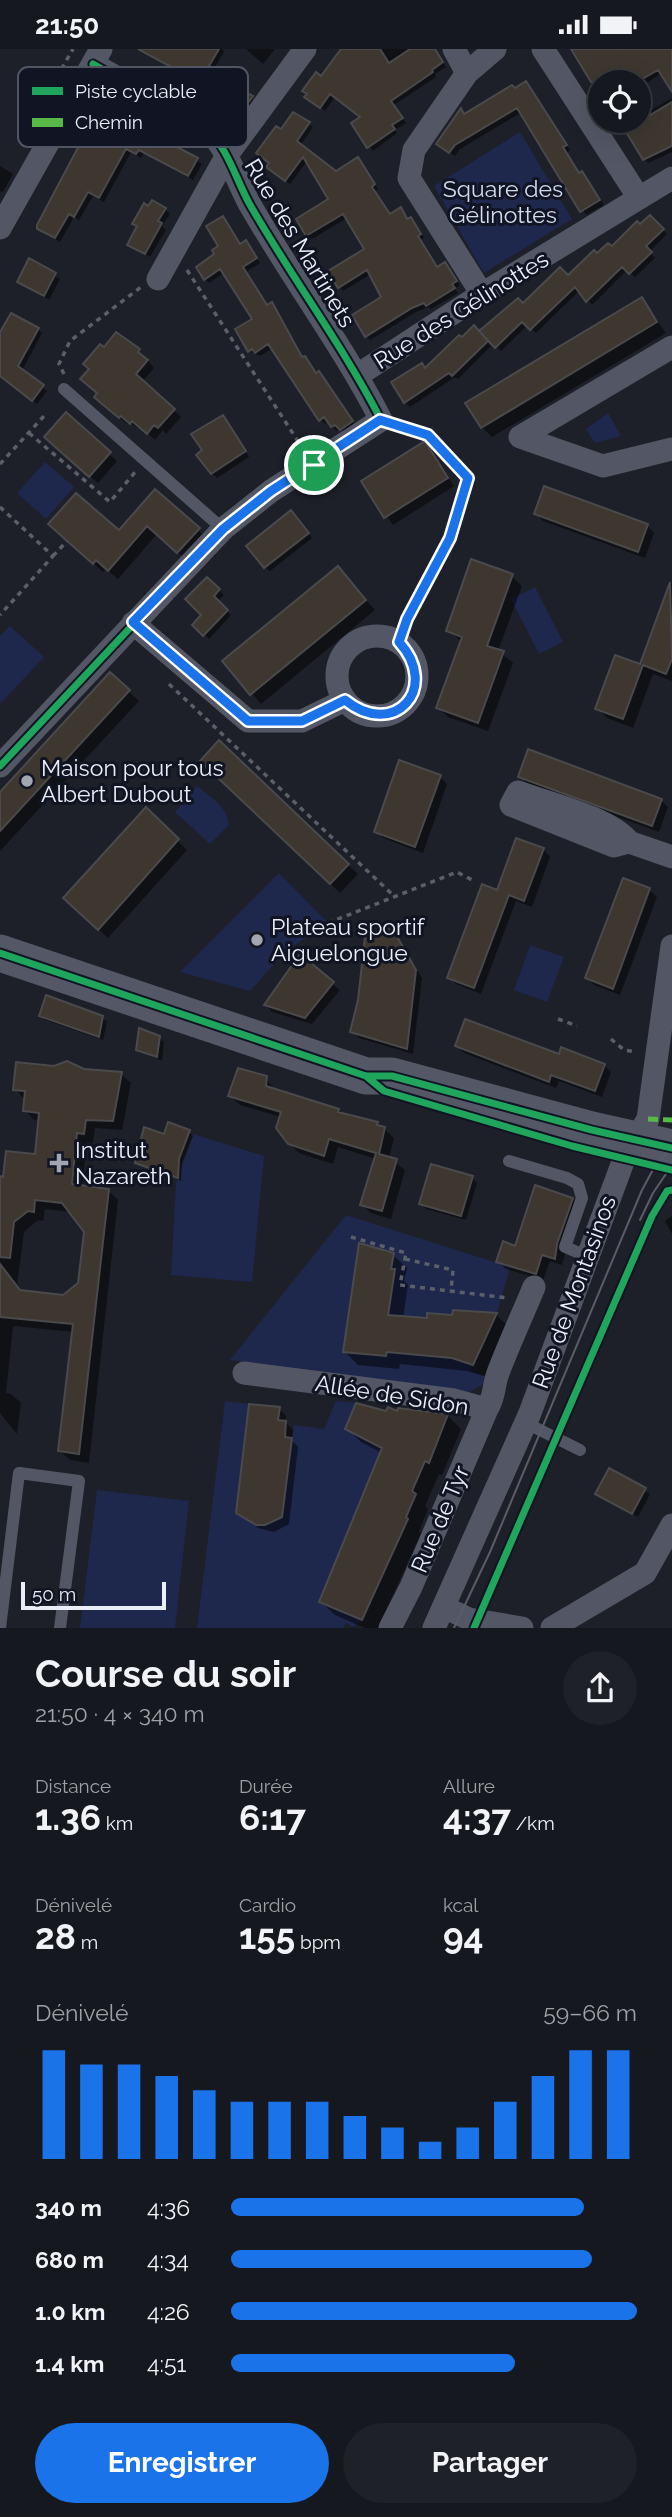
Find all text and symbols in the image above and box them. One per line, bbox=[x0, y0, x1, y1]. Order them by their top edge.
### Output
text: 21:50 bbox=[35, 10, 99, 40]
legend bbox=[18, 67, 248, 147]
map controls bbox=[588, 70, 651, 133]
button: locate bbox=[588, 70, 651, 133]
text: Piste cyclable bbox=[75, 80, 197, 102]
text: Chemin bbox=[75, 111, 143, 133]
street label: Rue des Martinets bbox=[240, 154, 361, 332]
park label: Square des Gélinottes bbox=[443, 175, 563, 228]
street label: Rue des Gélinottes bbox=[369, 245, 553, 374]
pin bbox=[284, 435, 344, 495]
icon: arrive bbox=[295, 446, 333, 484]
place label: Maison pour tous Albert Dubout bbox=[41, 754, 224, 807]
marker: Maison pour tous Albert Dubout bbox=[19, 773, 35, 789]
place label: Plateau sportif Aiguelongue bbox=[271, 913, 426, 966]
marker: Plateau sportif Aiguelongue bbox=[249, 932, 265, 948]
place label: Institut Nazareth bbox=[75, 1136, 171, 1189]
marker: Institut Nazareth bbox=[49, 1153, 69, 1173]
street label: Rue de Montasinos bbox=[526, 1192, 621, 1392]
street label: Allée de Sidon bbox=[313, 1369, 471, 1420]
street label: Rue de Tyr bbox=[405, 1461, 474, 1576]
scale bar bbox=[21, 1579, 166, 1611]
text: 50 m bbox=[32, 1583, 76, 1605]
text: Course du soir bbox=[35, 1651, 296, 1696]
button: share bbox=[563, 1651, 637, 1725]
text: 21:50 · 4 × 340 m bbox=[35, 1700, 205, 1727]
text: Distance bbox=[35, 1775, 111, 1797]
text: Durée bbox=[239, 1775, 293, 1797]
text: Allure bbox=[443, 1775, 495, 1797]
text: 1.36 bbox=[35, 1797, 101, 1838]
text: 6:17 bbox=[239, 1797, 306, 1838]
text: 4:37 bbox=[443, 1797, 511, 1838]
text: km bbox=[101, 1812, 133, 1834]
text: /km bbox=[511, 1812, 555, 1834]
text: Dénivelé bbox=[35, 1894, 112, 1916]
text: Cardio bbox=[239, 1894, 296, 1916]
text: kcal bbox=[443, 1894, 479, 1916]
text: 28 bbox=[35, 1916, 76, 1957]
text: 155 bbox=[239, 1916, 295, 1957]
text: 94 bbox=[443, 1916, 484, 1957]
text: m bbox=[76, 1931, 98, 1953]
text: bpm bbox=[295, 1931, 341, 1953]
text: Dénivelé bbox=[35, 1999, 128, 2026]
text: 59–66 m bbox=[543, 1999, 637, 2026]
text: 340 m bbox=[35, 2194, 102, 2221]
text: 4:36 bbox=[147, 2194, 190, 2221]
text: 680 m bbox=[35, 2246, 104, 2273]
text: 4:34 bbox=[147, 2246, 189, 2273]
text: 1.0 km bbox=[35, 2298, 105, 2325]
text: 4:26 bbox=[147, 2298, 190, 2325]
text: 1.4 km bbox=[35, 2350, 104, 2377]
text: 4:51 bbox=[147, 2350, 186, 2377]
button: Enregistrer bbox=[35, 2423, 329, 2503]
button: Partager bbox=[343, 2423, 637, 2503]

